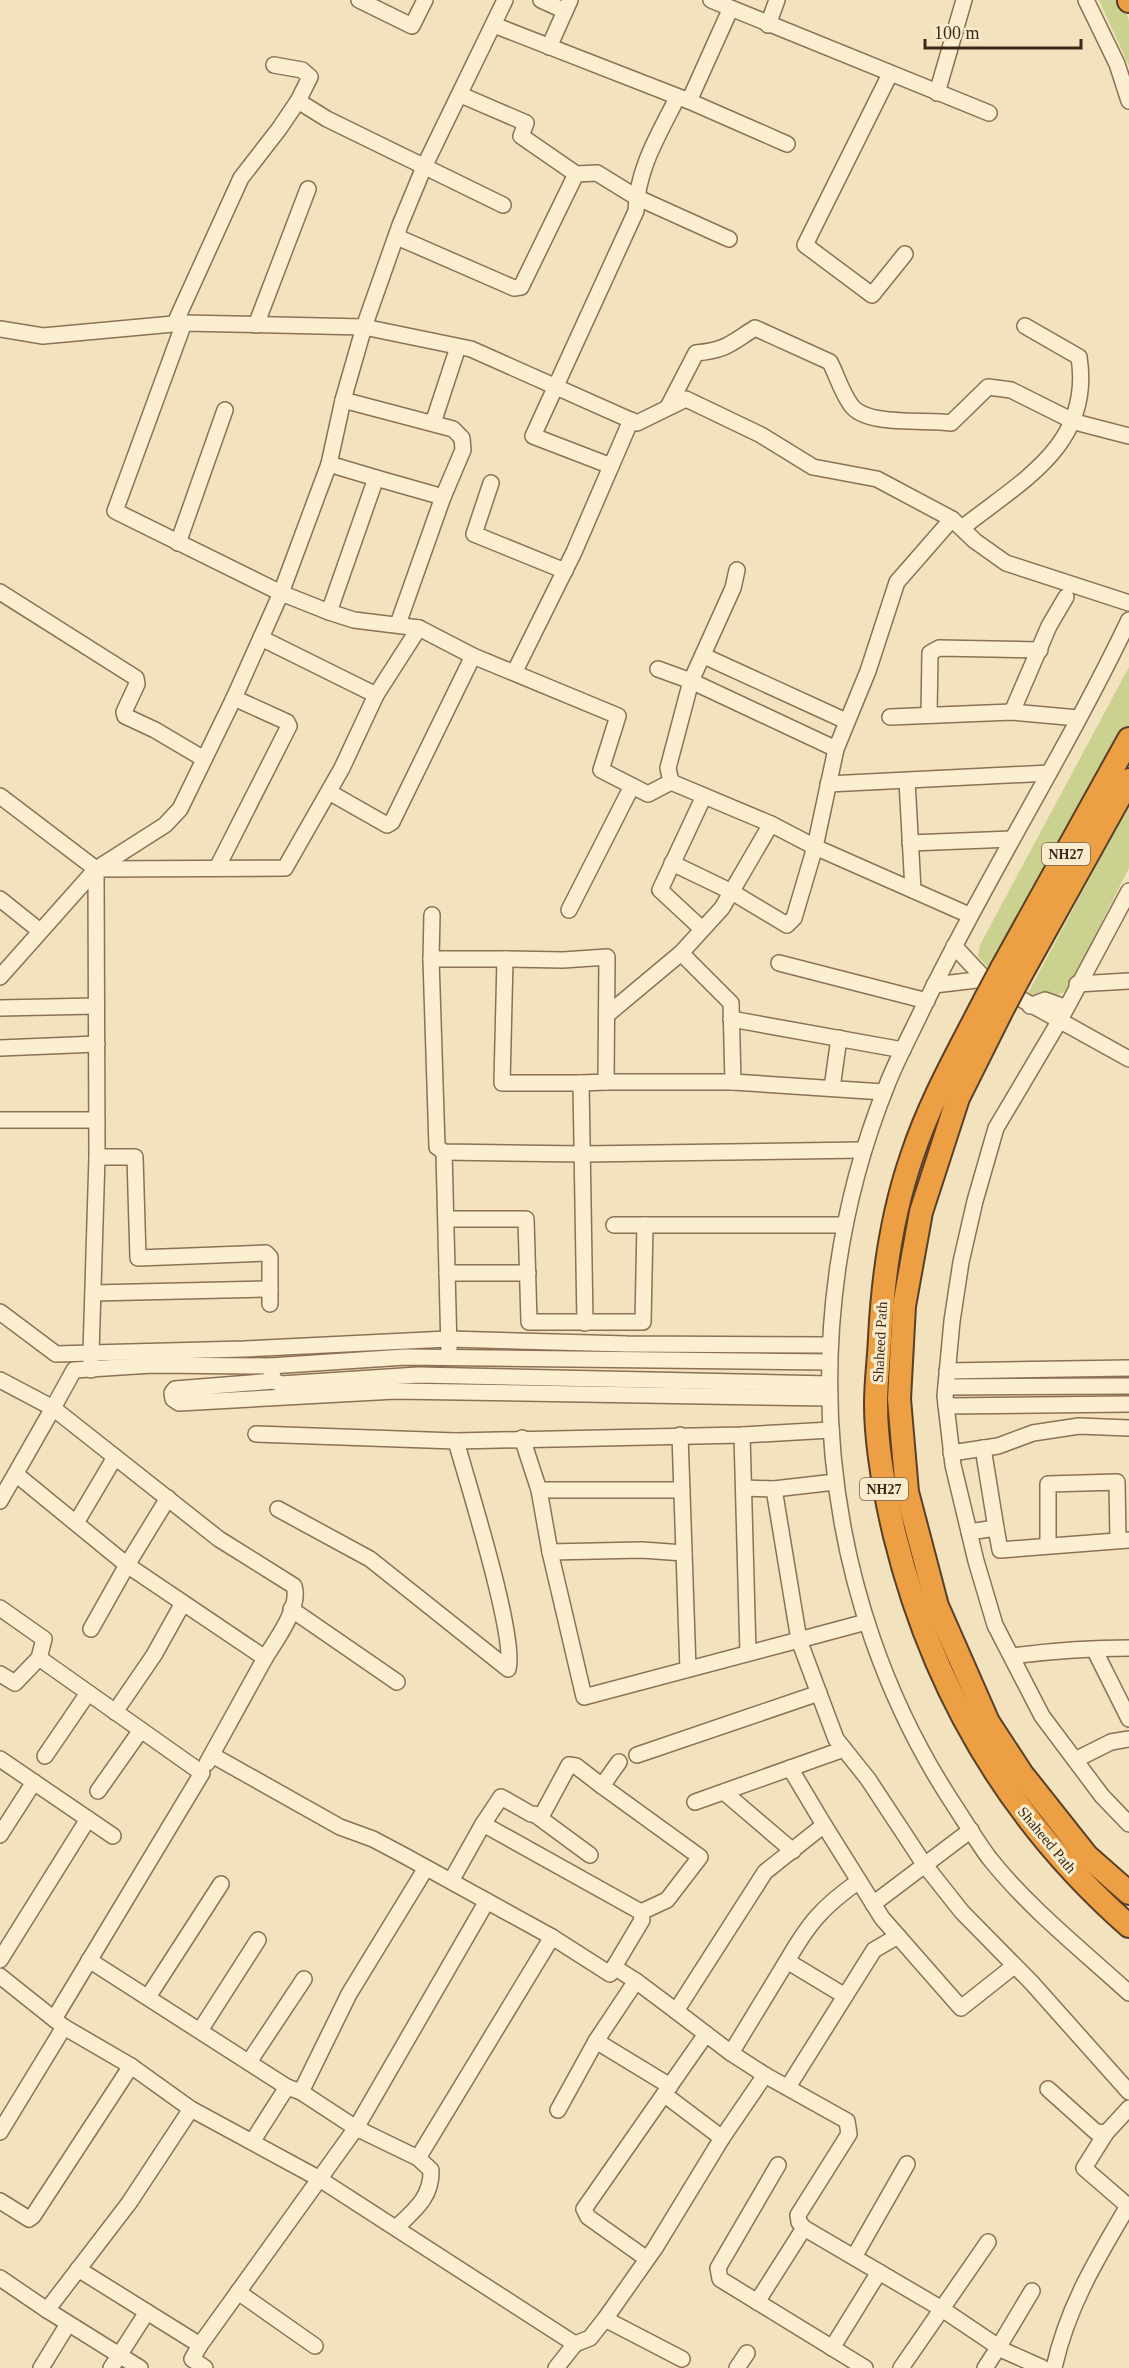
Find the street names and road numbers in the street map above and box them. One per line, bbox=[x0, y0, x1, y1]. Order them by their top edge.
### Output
road number: NH27 bbox=[1042, 843, 1090, 865]
street label: Shaheed Path bbox=[870, 1301, 890, 1383]
road number: NH27 bbox=[860, 1478, 908, 1500]
street label: Shaheed Path bbox=[1015, 1804, 1080, 1877]

